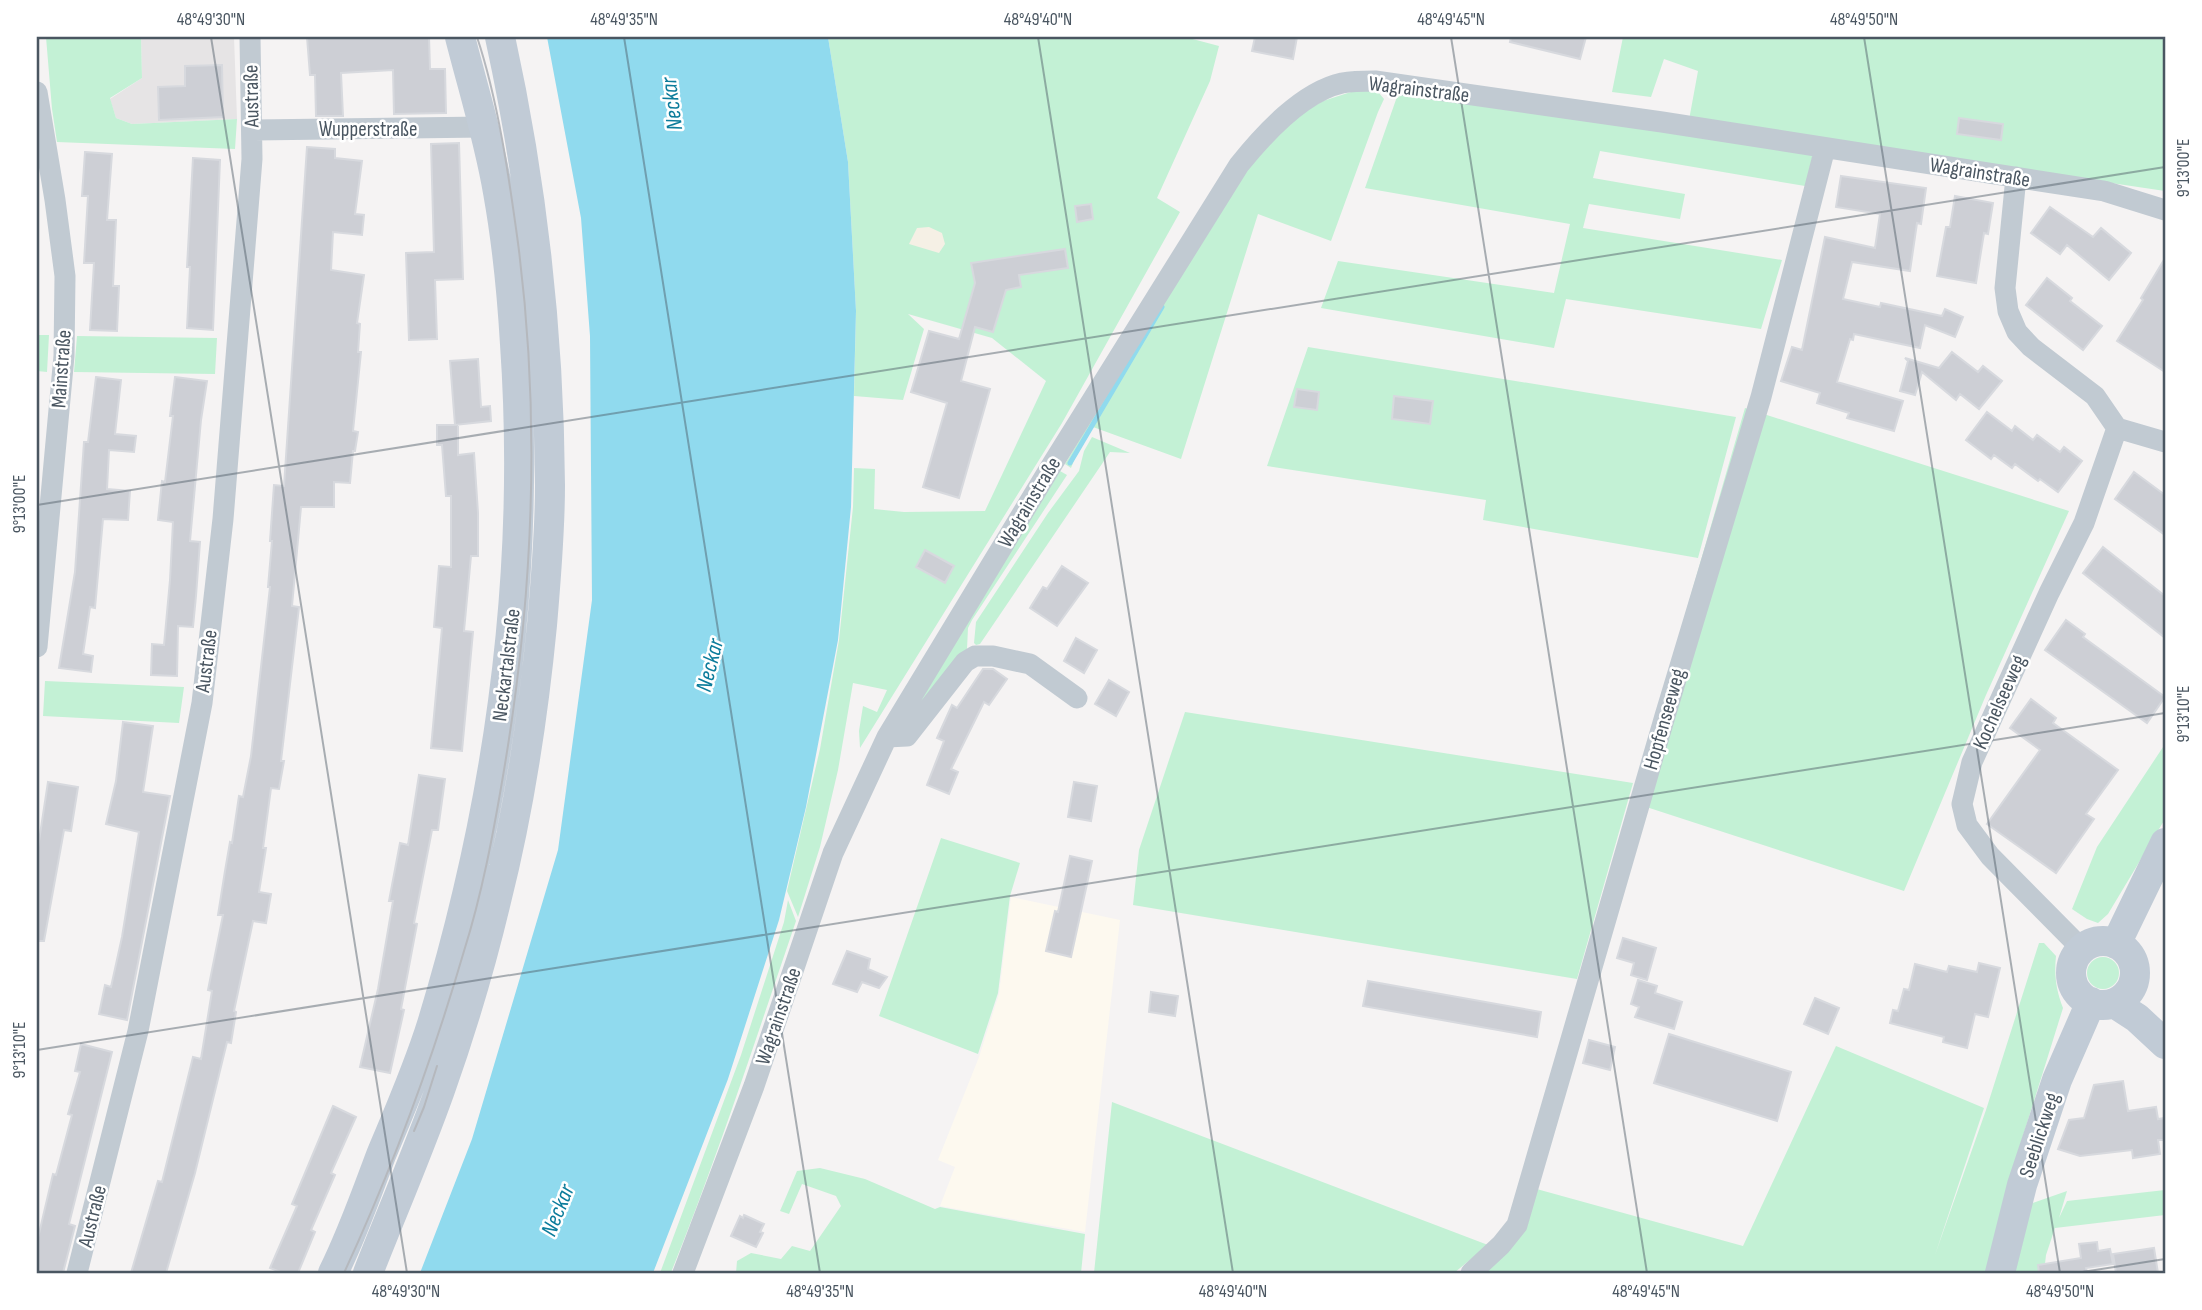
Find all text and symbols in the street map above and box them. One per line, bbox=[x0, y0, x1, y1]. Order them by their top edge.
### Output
text: 48°49'30"N bbox=[177, 9, 245, 30]
text: 48°49'35"N bbox=[590, 9, 658, 30]
text: 48°49'40"N bbox=[1004, 9, 1072, 30]
text: 48°49'45"N bbox=[1417, 9, 1485, 30]
text: 48°49'50"N bbox=[1830, 9, 1898, 30]
street label: Austraße bbox=[238, 64, 265, 129]
street label: Wagrainstraße bbox=[1367, 71, 1471, 108]
water label: Neckar bbox=[655, 74, 689, 132]
street label: Wupperstraße bbox=[319, 117, 417, 142]
text: 9°13'00"E bbox=[2173, 139, 2194, 197]
street label: Wagrainstraße bbox=[1928, 152, 2032, 193]
street label: Mainstraße bbox=[46, 329, 77, 409]
street label: Wagrainstraße bbox=[993, 452, 1066, 552]
text: 9°13'00"E bbox=[9, 475, 30, 533]
street label: Neckartalstraße bbox=[487, 607, 526, 723]
street label: Austraße bbox=[190, 628, 223, 695]
water label: Neckar bbox=[690, 634, 730, 695]
street label: Kochelseeweg bbox=[1968, 651, 2031, 753]
street label: Hopfenseeweg bbox=[1638, 666, 1691, 773]
text: 9°13'10"E bbox=[2173, 686, 2194, 742]
street label: Wagrainstraße bbox=[750, 964, 807, 1068]
text: 9°13'10"E bbox=[9, 1022, 30, 1078]
street label: Seeblickweg bbox=[2014, 1090, 2065, 1181]
water label: Neckar bbox=[535, 1179, 581, 1240]
street label: Austraße bbox=[73, 1183, 112, 1251]
text: 48°49'30"N bbox=[372, 1281, 440, 1302]
text: 48°49'35"N bbox=[786, 1281, 854, 1302]
text: 48°49'40"N bbox=[1199, 1281, 1267, 1302]
text: 48°49'45"N bbox=[1612, 1281, 1680, 1302]
text: 48°49'50"N bbox=[2026, 1281, 2094, 1302]

